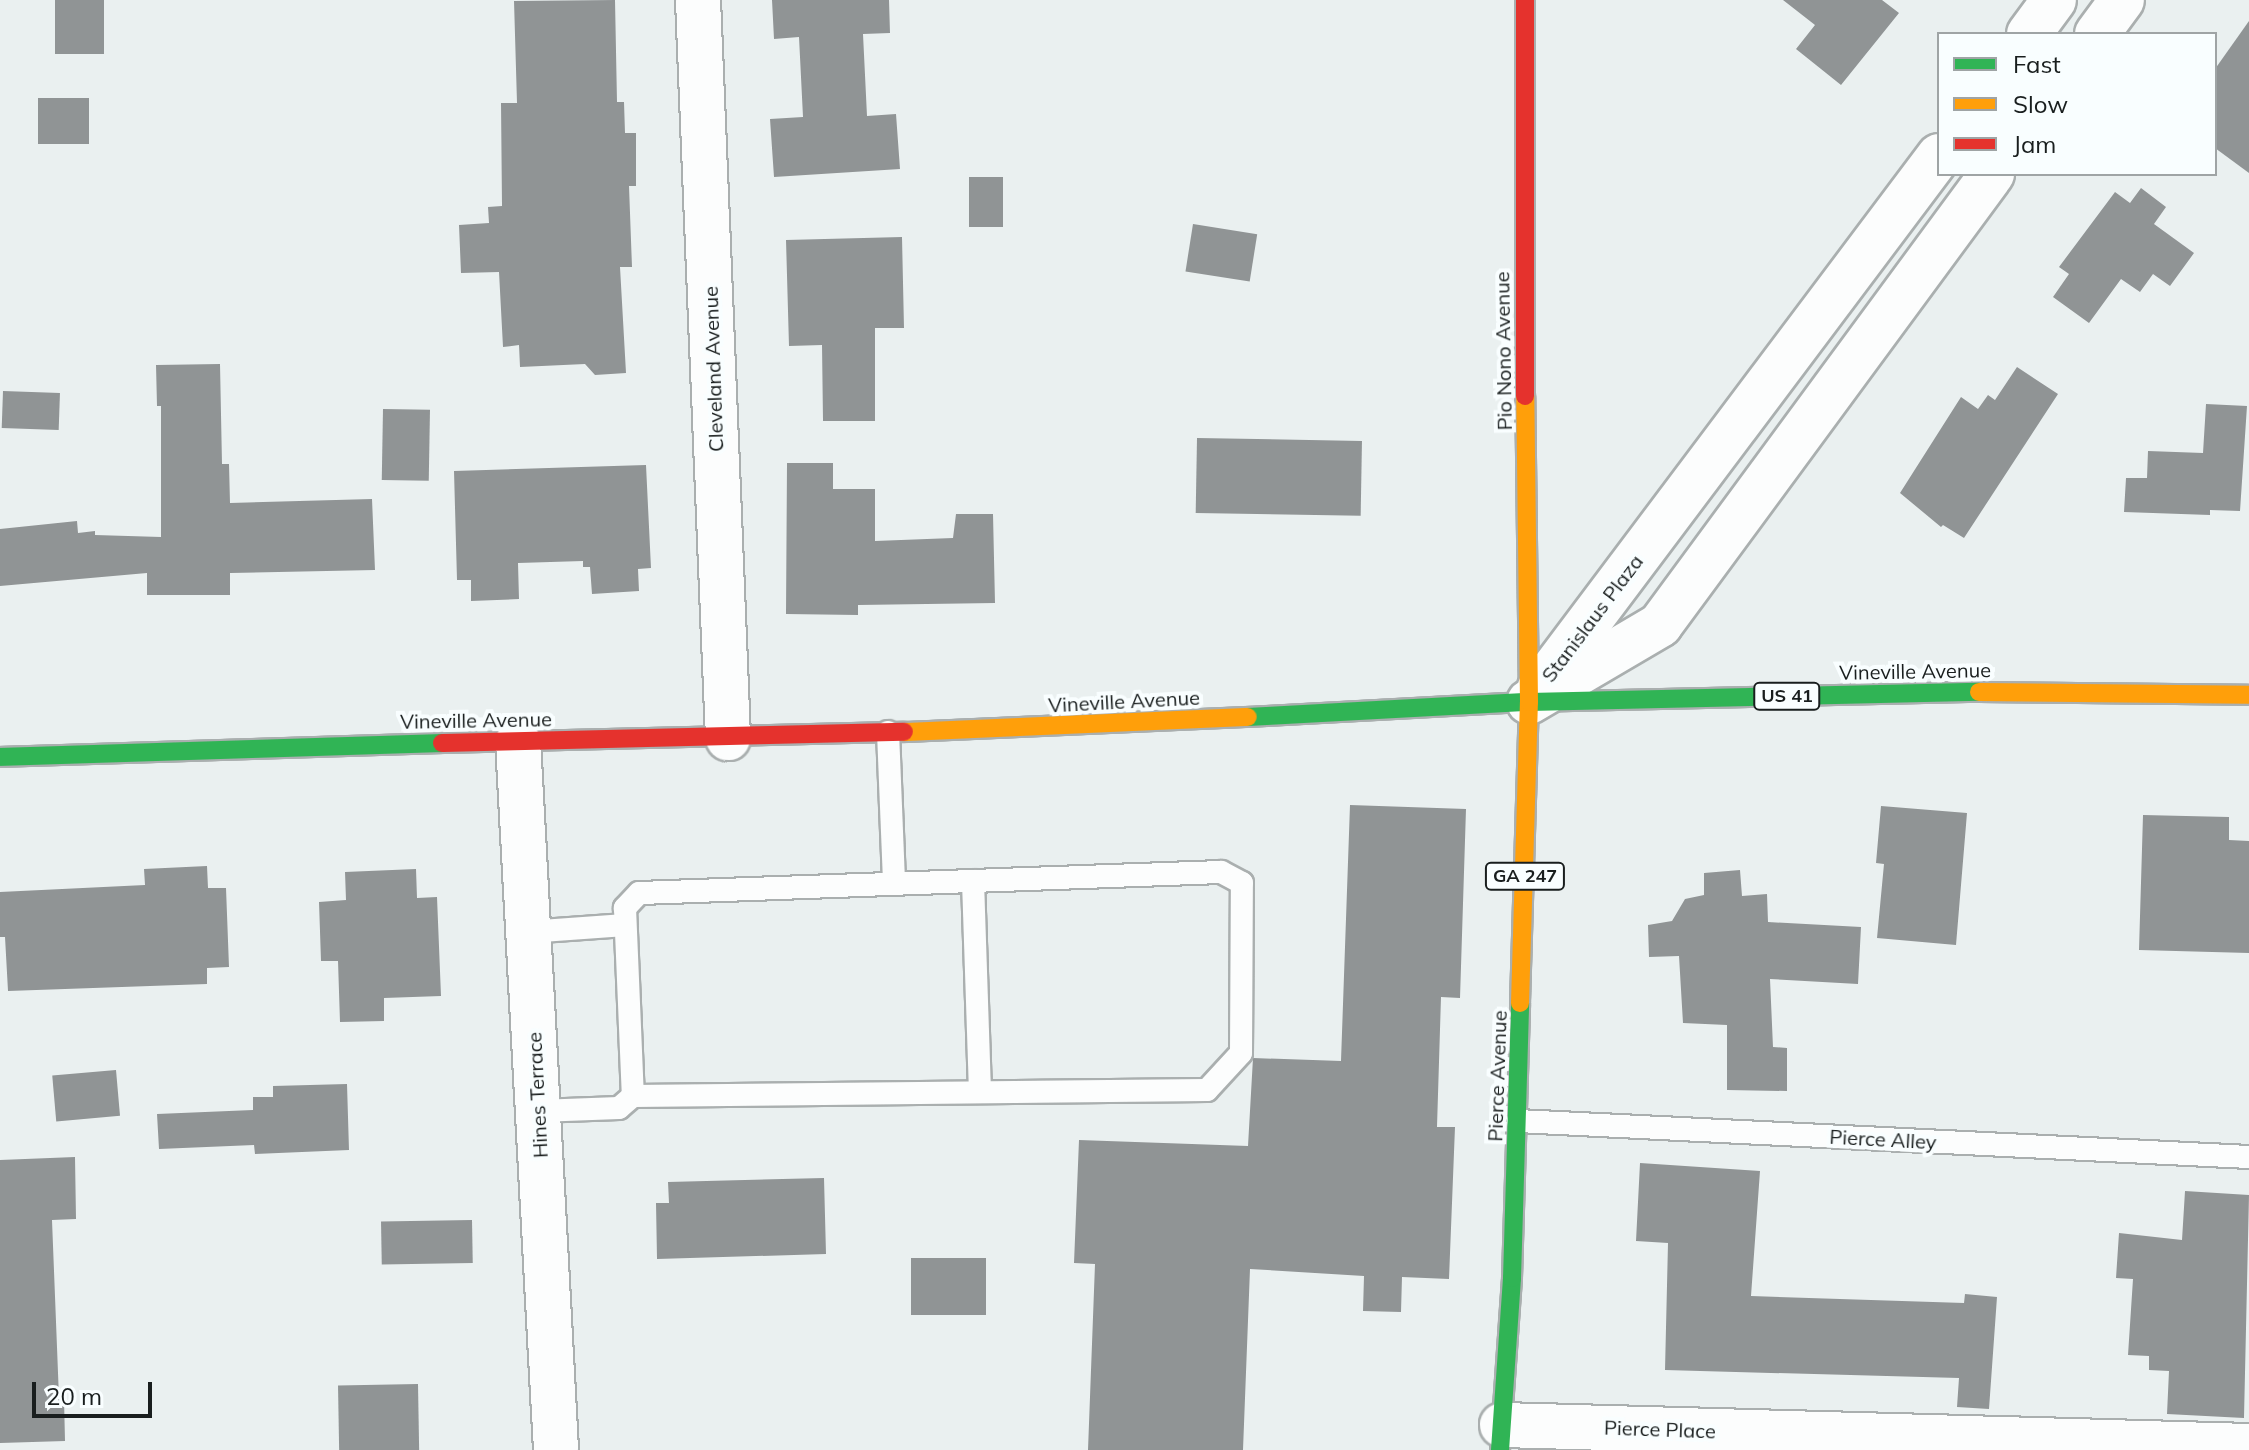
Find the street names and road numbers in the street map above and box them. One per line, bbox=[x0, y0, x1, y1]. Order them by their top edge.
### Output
street label: Pio Nono Avenue bbox=[1490, 271, 1516, 431]
street label: Cleveland Avenue bbox=[698, 286, 728, 452]
street label: Stanislaus Plaza bbox=[1536, 550, 1648, 686]
street label: Vineville Avenue bbox=[1839, 658, 1991, 684]
road number: US 41 bbox=[1753, 682, 1821, 710]
street label: Vineville Avenue bbox=[1048, 685, 1200, 717]
street label: Vineville Avenue bbox=[400, 707, 552, 733]
road number: GA 247 bbox=[1483, 862, 1567, 890]
street label: Pierce Avenue bbox=[1483, 1010, 1511, 1142]
street label: Hines Terrace bbox=[522, 1031, 552, 1159]
street label: Pierce Alley bbox=[1829, 1124, 1937, 1154]
street label: Pierce Place bbox=[1604, 1415, 1716, 1443]

